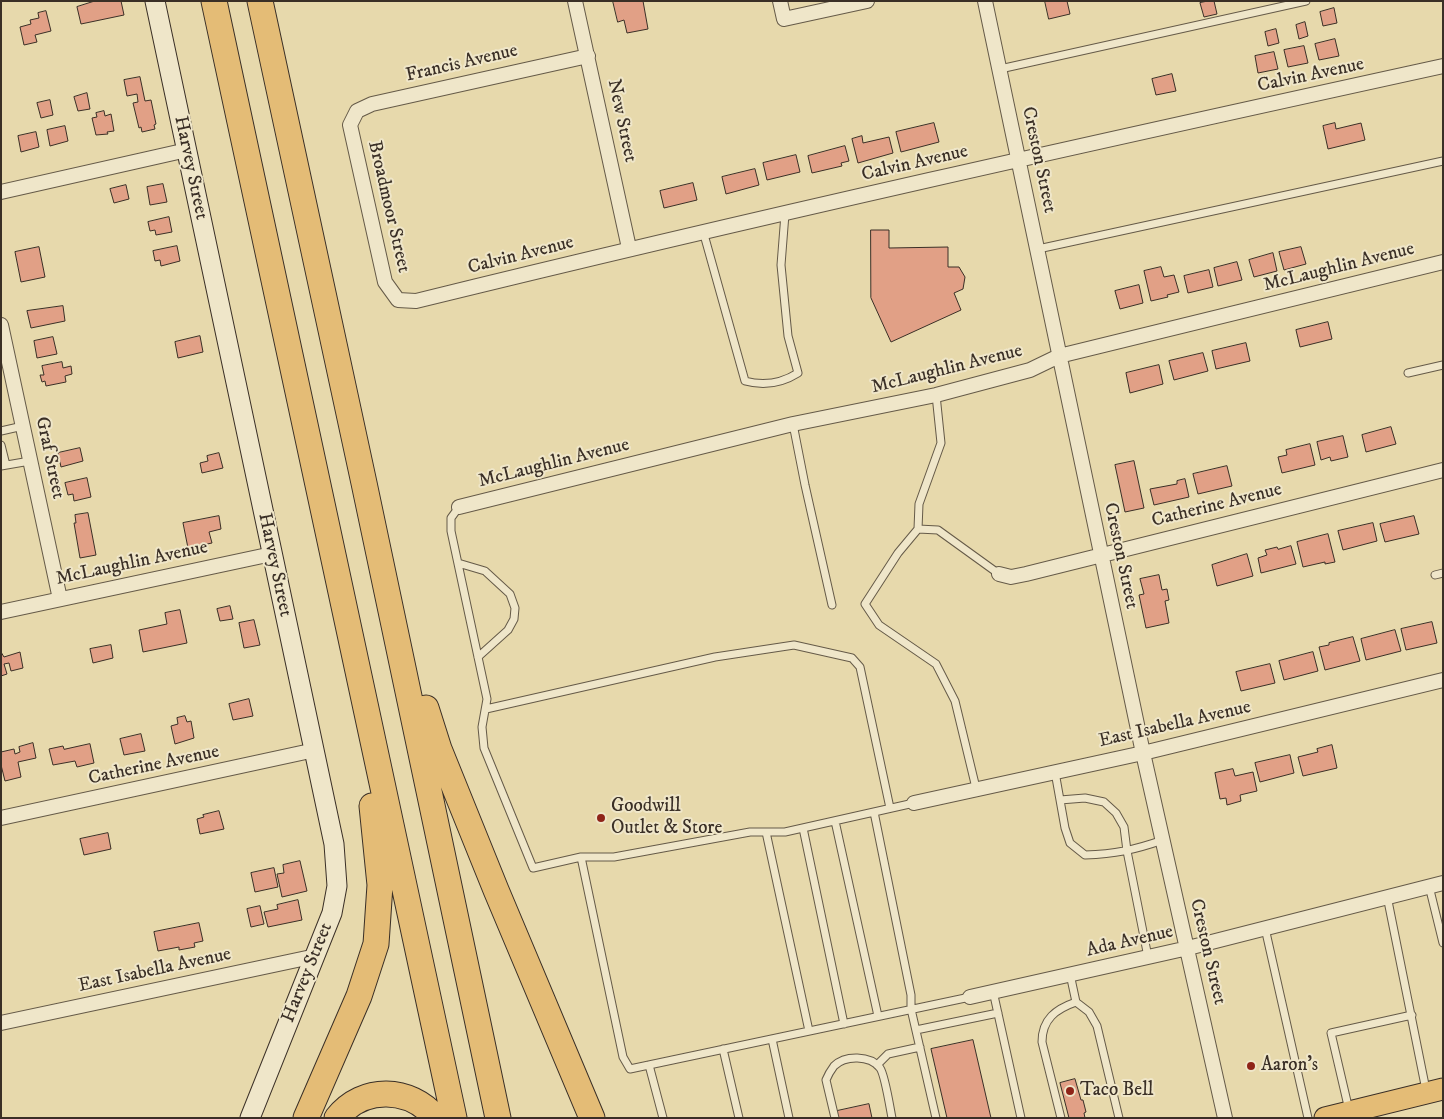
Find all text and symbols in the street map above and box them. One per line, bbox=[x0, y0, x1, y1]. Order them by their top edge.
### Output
street label: Francis Avenue bbox=[404, 40, 520, 88]
street label: Calvin Avenue bbox=[1256, 54, 1366, 98]
street label: New Street bbox=[601, 77, 641, 165]
street label: Creston Street bbox=[1016, 105, 1060, 215]
street label: Harvey Street bbox=[168, 114, 212, 222]
street label: Broadmoor Street bbox=[362, 139, 414, 275]
street label: Calvin Avenue bbox=[860, 141, 970, 187]
street label: Calvin Avenue bbox=[466, 232, 576, 280]
street label: McLaughlin Avenue bbox=[1261, 238, 1417, 298]
street label: McLaughlin Avenue bbox=[869, 340, 1025, 400]
street label: Graf Street bbox=[29, 415, 69, 501]
street label: McLaughlin Avenue bbox=[476, 434, 632, 494]
street label: Catherine Avenue bbox=[1150, 479, 1284, 533]
street label: Creston Street bbox=[1098, 501, 1142, 611]
street label: Harvey Street bbox=[252, 511, 296, 619]
street label: McLaughlin Avenue bbox=[54, 537, 210, 591]
street label: East Isabella Avenue bbox=[1097, 696, 1253, 754]
street label: Catherine Avenue bbox=[87, 741, 221, 791]
place label: Goodwill Outlet & Store bbox=[611, 796, 722, 840]
marker: Goodwill Outlet & Store bbox=[595, 812, 607, 824]
street label: Creston Street bbox=[1184, 897, 1230, 1007]
street label: Harvey Street bbox=[278, 920, 338, 1026]
street label: Ada Avenue bbox=[1084, 921, 1176, 963]
street label: East Isabella Avenue bbox=[77, 944, 233, 998]
place label: Aaron's bbox=[1261, 1055, 1318, 1077]
marker: Aaron's bbox=[1245, 1060, 1257, 1072]
place label: Taco Bell bbox=[1080, 1080, 1154, 1102]
marker: Taco Bell bbox=[1064, 1085, 1076, 1097]

